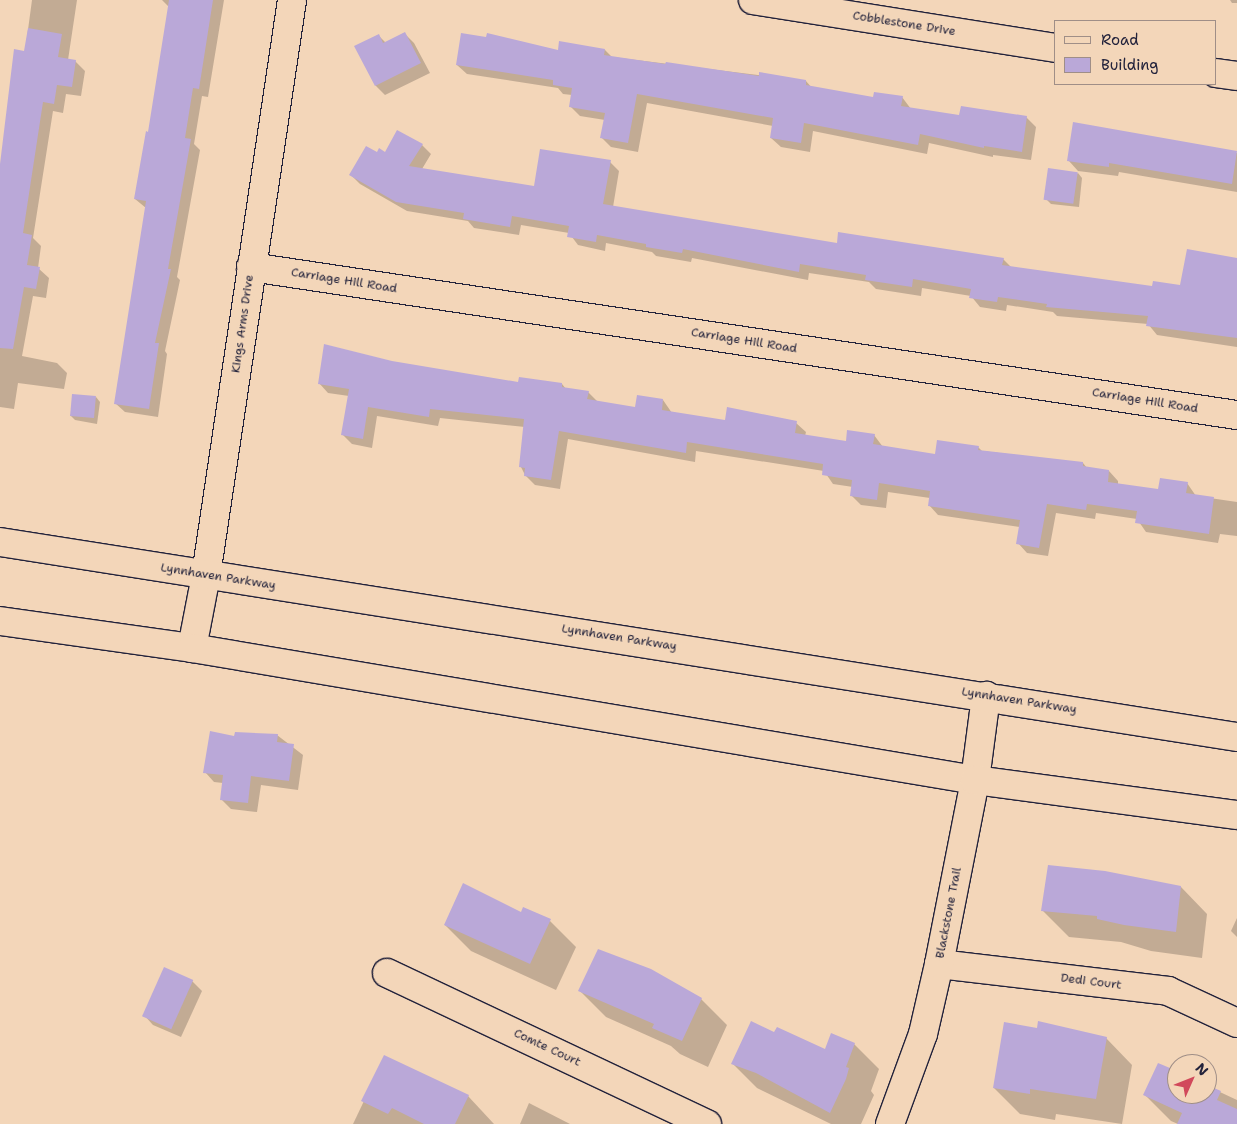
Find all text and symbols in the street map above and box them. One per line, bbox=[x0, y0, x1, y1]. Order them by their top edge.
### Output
street label: Cobblestone Drive bbox=[852, 9, 956, 39]
legend bbox=[1054, 20, 1217, 85]
text: Road bbox=[1101, 30, 1139, 50]
text: Building bbox=[1101, 55, 1158, 75]
street label: Carriage Hill Road bbox=[290, 266, 398, 296]
street label: Kings Arms Drive bbox=[229, 274, 257, 374]
street label: Carriage Hill Road bbox=[690, 326, 798, 356]
street label: Carriage Hill Road bbox=[1091, 386, 1199, 416]
street label: Lynnhaven Parkway bbox=[159, 561, 277, 593]
street label: Lynnhaven Parkway bbox=[560, 622, 678, 654]
street label: Lynnhaven Parkway bbox=[960, 685, 1078, 717]
street label: Blackstone Trail bbox=[933, 866, 965, 960]
street label: Dedi Court bbox=[1060, 971, 1122, 993]
street label: Comte Court bbox=[511, 1026, 583, 1070]
north arrow bbox=[1167, 1054, 1217, 1104]
text: N bbox=[1192, 1059, 1212, 1080]

